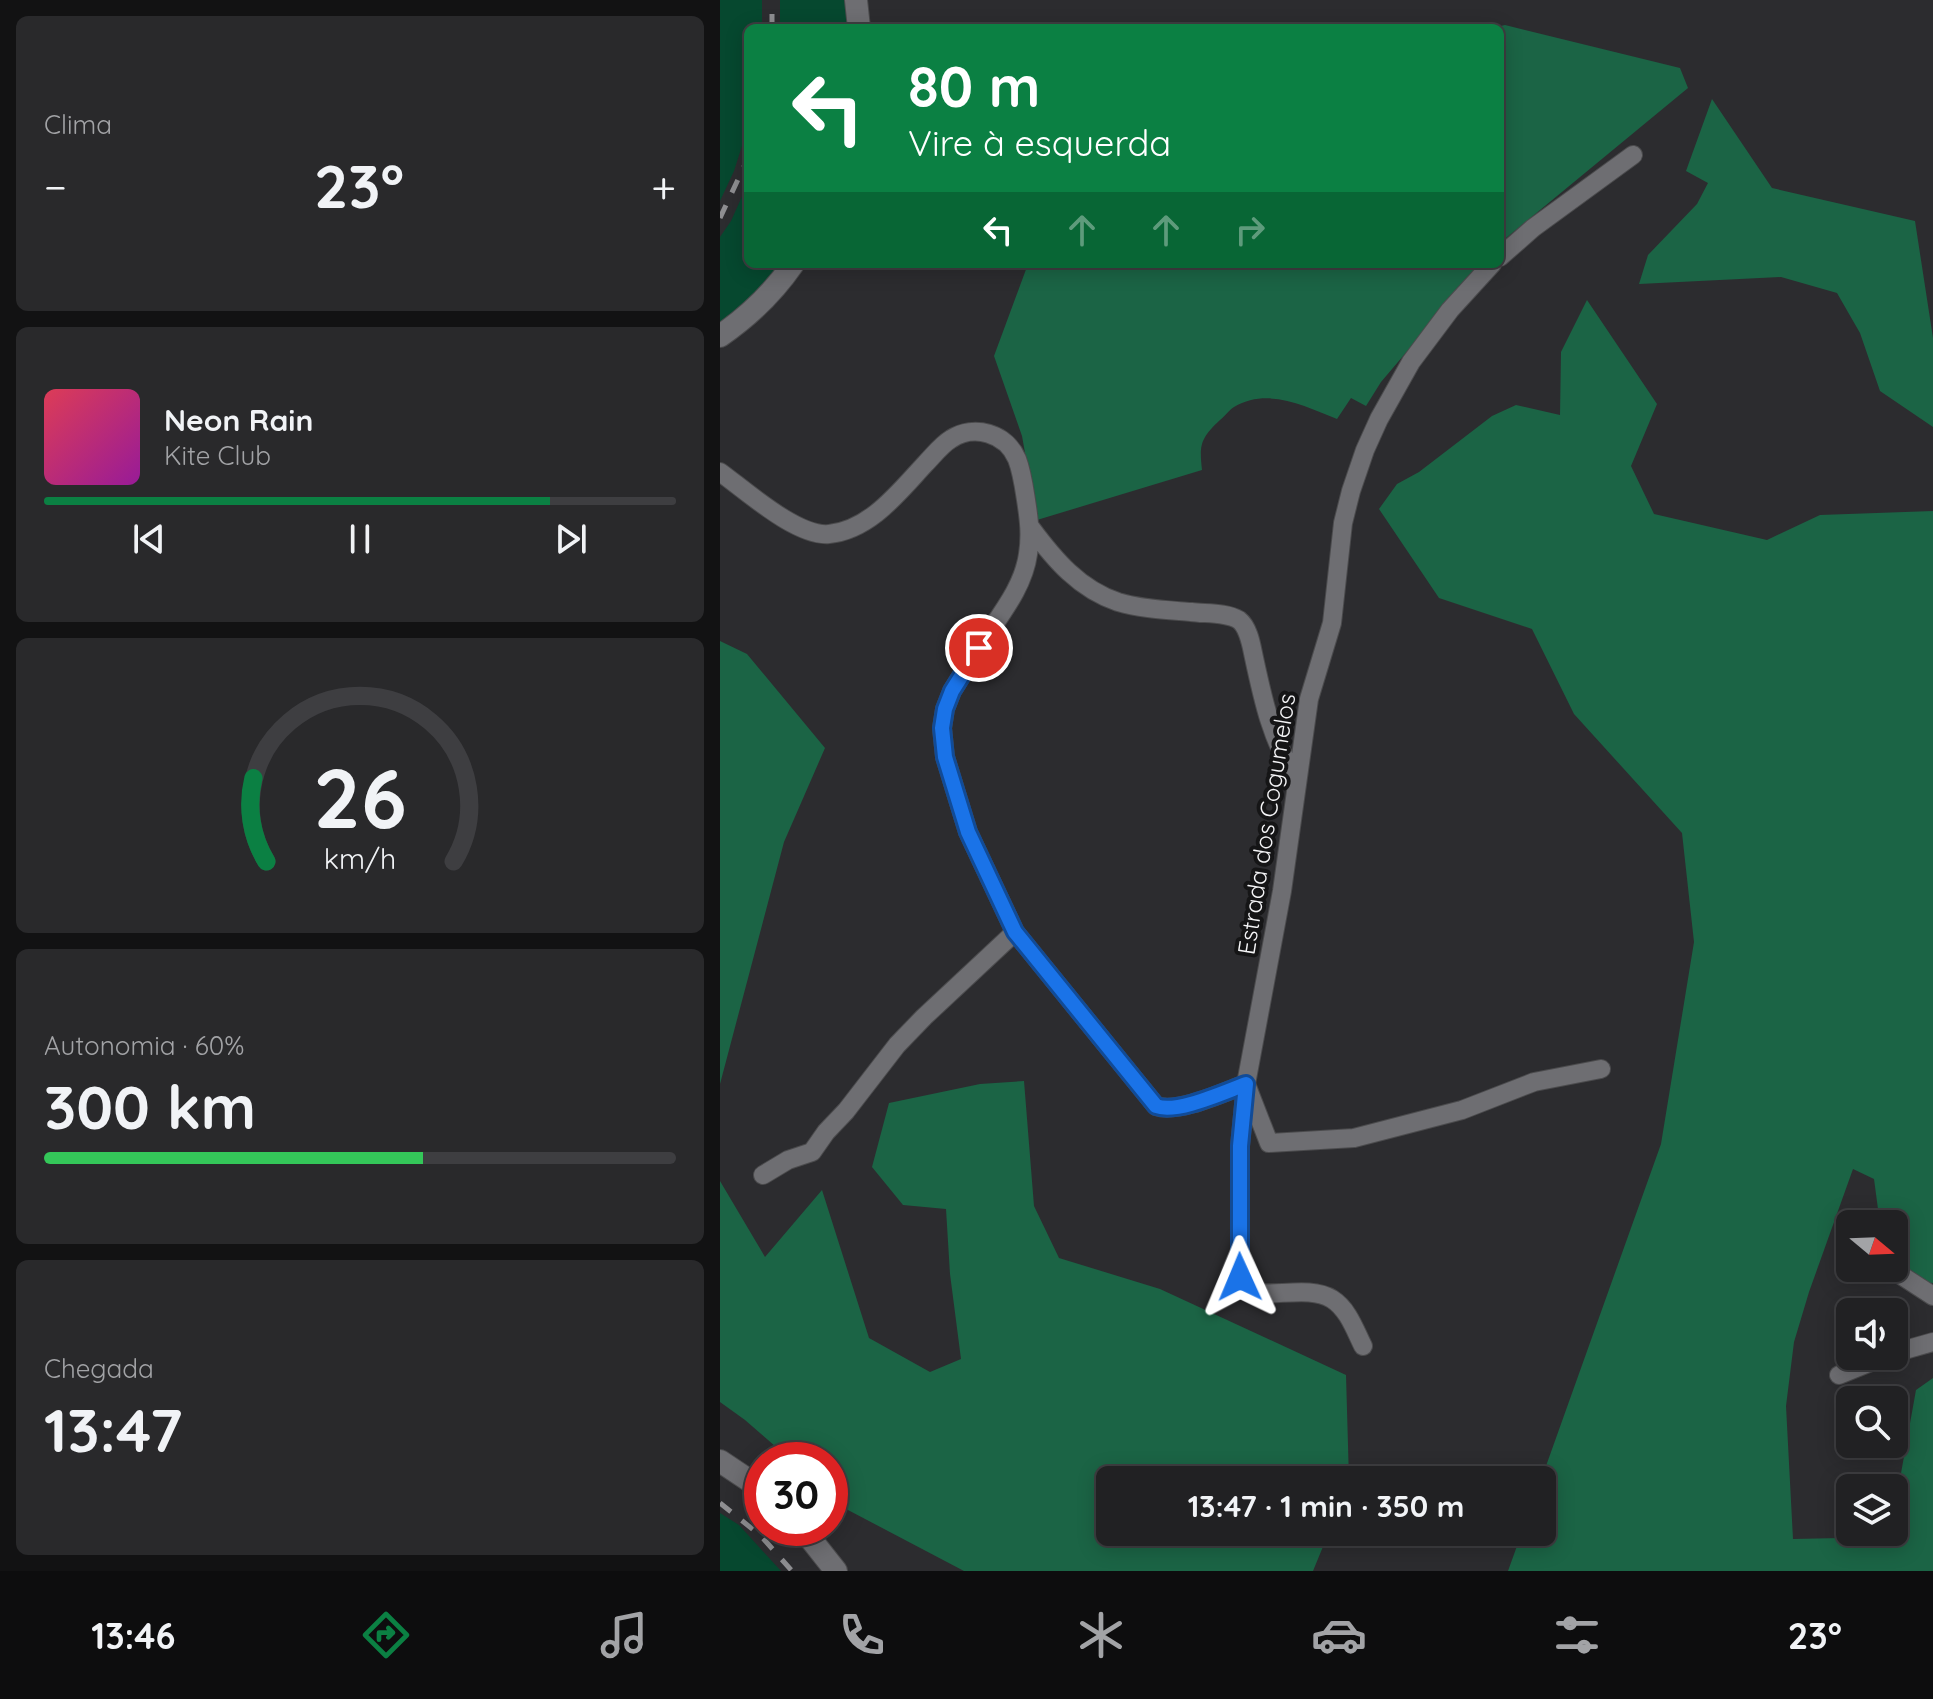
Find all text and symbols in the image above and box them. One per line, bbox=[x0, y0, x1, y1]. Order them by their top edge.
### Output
text: 80 m bbox=[908, 51, 1040, 121]
icon: left bbox=[776, 56, 880, 160]
text: Clima bbox=[44, 108, 112, 141]
text: Vire à esquerda bbox=[908, 120, 1171, 165]
text: 23° bbox=[314, 148, 404, 223]
text: − bbox=[44, 159, 67, 214]
text: + bbox=[651, 159, 676, 214]
icon: left bbox=[976, 208, 1020, 252]
icon: ahead bbox=[1060, 208, 1104, 252]
icon: ahead bbox=[1144, 208, 1188, 252]
icon: right bbox=[1228, 208, 1272, 252]
text: Neon Rain bbox=[164, 401, 313, 439]
text: Kite Club bbox=[164, 439, 271, 472]
icon: previous bbox=[127, 517, 171, 561]
icon: pause bbox=[338, 517, 382, 561]
icon: next bbox=[549, 517, 593, 561]
pin bbox=[945, 614, 1013, 682]
icon: arrive bbox=[957, 626, 1001, 670]
street label: Estrada dos Cogumelos bbox=[1231, 691, 1301, 957]
text: 26 bbox=[313, 744, 407, 848]
text: km/h bbox=[324, 840, 396, 876]
text: Autonomia · 60% bbox=[44, 1029, 244, 1062]
text: 300 km bbox=[44, 1069, 256, 1144]
north arrow bbox=[1836, 1210, 1908, 1282]
map controls bbox=[1836, 1210, 1908, 1546]
position arrow bbox=[1198, 1235, 1282, 1319]
button: sound bbox=[1836, 1298, 1908, 1370]
text: Chegada bbox=[44, 1352, 154, 1385]
button: search bbox=[1836, 1386, 1908, 1458]
text: 13:47 bbox=[44, 1392, 182, 1467]
speed limit sign: 30 bbox=[744, 1442, 848, 1546]
button: layers bbox=[1836, 1474, 1908, 1546]
text: 13:47 · 1 min · 350 m bbox=[1188, 1487, 1464, 1525]
icon: directions bbox=[358, 1607, 414, 1663]
icon: music bbox=[596, 1607, 652, 1663]
icon: phone bbox=[834, 1607, 890, 1663]
icon: climate bbox=[1073, 1607, 1129, 1663]
icon: car bbox=[1311, 1607, 1367, 1663]
icon: filters bbox=[1549, 1607, 1605, 1663]
text: 13:46 bbox=[91, 1613, 175, 1658]
text: 23° bbox=[1788, 1613, 1842, 1658]

